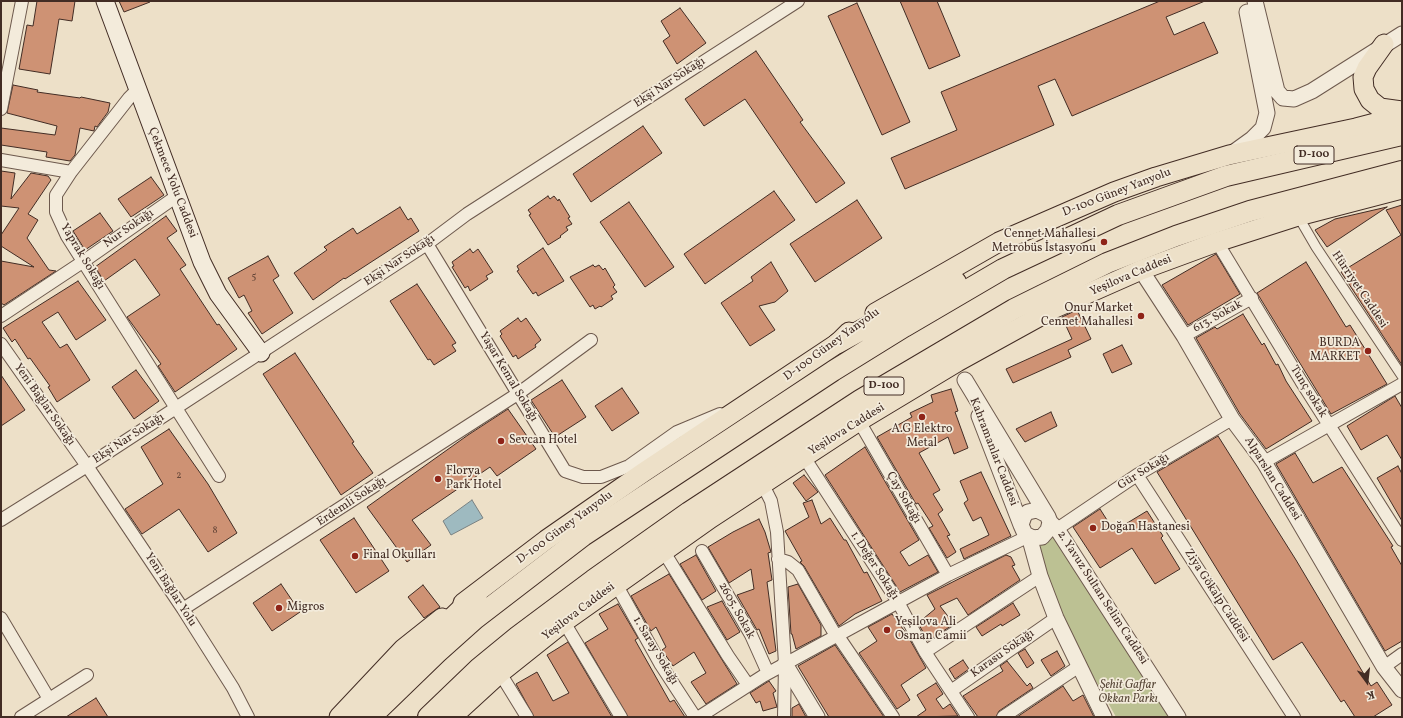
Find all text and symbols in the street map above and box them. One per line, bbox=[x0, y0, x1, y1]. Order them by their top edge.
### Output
street label: Ekşi Nar Sokağı bbox=[632, 55, 708, 111]
street label: Çekmece Yolu Caddesi bbox=[144, 126, 200, 240]
road number: D-100 bbox=[1294, 146, 1334, 164]
street label: D-100 Güney Yanyolu bbox=[1061, 166, 1173, 220]
street label: Nur Sokağı bbox=[101, 206, 157, 252]
street label: Yaprak Sokağı bbox=[57, 221, 107, 293]
place label: Cennet Mahallesi Metrobüs İstasyonu bbox=[992, 228, 1096, 256]
street label: Ekşi Nar Sokağı bbox=[362, 232, 438, 290]
marker: Cennet Mahallesi Metrobüs İstasyonu bbox=[1099, 237, 1109, 247]
street label: Hürriyet Caddesi bbox=[1328, 249, 1390, 331]
street label: Yeşilova Caddesi bbox=[1088, 252, 1174, 300]
house number: 5 bbox=[252, 271, 256, 283]
street label: 613. Sokak bbox=[1191, 298, 1245, 336]
place label: Onur Market Cennet Mahallesi bbox=[1041, 302, 1133, 330]
street label: D-100 Güney Yanyolu bbox=[781, 305, 883, 385]
marker: Onur Market Cennet Mahallesi bbox=[1136, 311, 1146, 321]
street label: Yaşar Kemal Sokağı bbox=[475, 329, 541, 425]
place label: BURDA MARKET bbox=[1310, 337, 1360, 365]
marker: BURDA MARKET bbox=[1363, 346, 1373, 356]
street label: Yeni Bağlar Sokağı bbox=[10, 361, 78, 449]
street label: Tunç sokak bbox=[1286, 363, 1330, 421]
road number: D-100 bbox=[864, 377, 904, 395]
street label: Kahramanlar Caddesi bbox=[966, 396, 1020, 508]
street label: Yeşilova Caddesi bbox=[806, 401, 888, 459]
street label: Ekşi Nar Sokağı bbox=[91, 411, 167, 467]
marker: A.G Elektro Metal bbox=[917, 412, 927, 422]
place label: A.G Elektro Metal bbox=[892, 423, 952, 451]
place label: Sevcan Hotel bbox=[509, 434, 577, 448]
street label: Alparslan Caddesi bbox=[1240, 434, 1304, 524]
marker: Sevcan Hotel bbox=[496, 436, 506, 446]
street label: Gür Sokağı bbox=[1116, 450, 1172, 494]
place label: Florya Park Hotel bbox=[446, 465, 502, 493]
house number: 2 bbox=[176, 470, 182, 482]
street label: Çay Sokağı bbox=[882, 470, 924, 526]
street label: Erdemli Sokağı bbox=[315, 474, 389, 530]
marker: Florya Park Hotel bbox=[433, 474, 443, 484]
street label: D-100 Güney Yanyolu bbox=[514, 488, 616, 568]
place label: Doğan Hastanesi bbox=[1101, 521, 1190, 535]
marker: Doğan Hastanesi bbox=[1088, 523, 1098, 533]
house number: 8 bbox=[212, 525, 218, 537]
street label: 2. Yavuz Sultan Selim Caddesi bbox=[1053, 528, 1151, 668]
street label: 1. Değer Sokağı bbox=[847, 529, 901, 603]
street label: Ziya Gökalp Caddesi bbox=[1180, 547, 1252, 645]
place label: Final Okulları bbox=[363, 549, 436, 563]
street label: Yeni Bağlar Yolu bbox=[141, 550, 199, 630]
marker: Final Okulları bbox=[350, 551, 360, 561]
street label: Yeşilova Caddesi bbox=[540, 580, 618, 644]
street label: 2605. Sokak bbox=[715, 580, 757, 642]
place label: Migros bbox=[287, 601, 324, 615]
marker: Migros bbox=[274, 603, 284, 613]
street label: 1. Saray Sokağı bbox=[629, 614, 681, 688]
place label: Yeşilova Ali Osman Camii bbox=[895, 616, 967, 644]
marker: Yeşilova Ali Osman Camii bbox=[882, 625, 892, 635]
street label: Karasu Sokağı bbox=[968, 627, 1038, 681]
north arrow bbox=[1347, 662, 1387, 702]
park label: Şehit Gaffar Okkan Parkı bbox=[1098, 679, 1158, 707]
text: K bbox=[1364, 686, 1376, 702]

